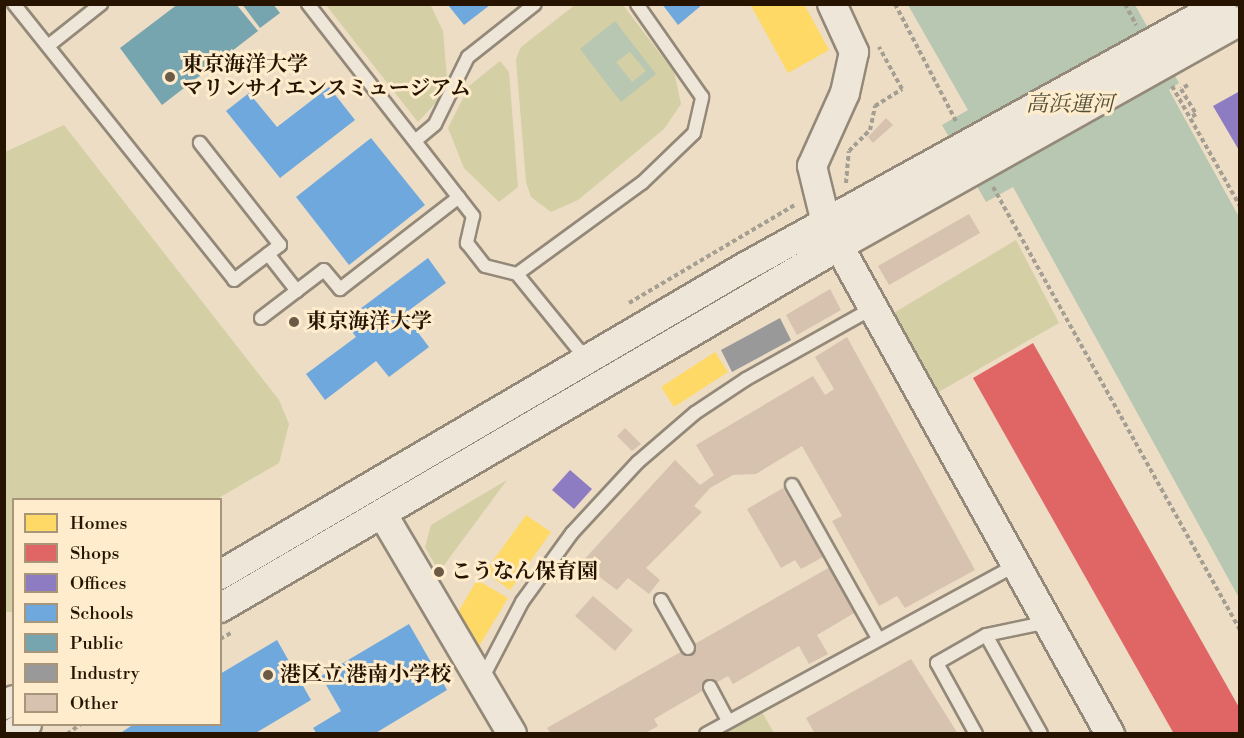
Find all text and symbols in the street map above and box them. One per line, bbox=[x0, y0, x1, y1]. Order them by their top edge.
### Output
place label: 東京海洋大学 マリンサイエンスミュージアム bbox=[182, 52, 476, 102]
marker: 東京海洋大学 マリンサイエンスミュージアム bbox=[163, 70, 177, 84]
water label: 高浜運河 bbox=[1026, 92, 1114, 118]
place label: 東京海洋大学 bbox=[306, 309, 432, 335]
marker: 東京海洋大学 bbox=[287, 315, 301, 329]
legend bbox=[12, 498, 222, 726]
text: Homes bbox=[70, 512, 127, 535]
text: Shops bbox=[70, 542, 119, 565]
place label: こうなん保育園 bbox=[451, 559, 598, 585]
marker: こうなん保育園 bbox=[432, 565, 446, 579]
text: Offices bbox=[70, 572, 126, 595]
text: Schools bbox=[70, 602, 133, 625]
text: Public bbox=[70, 632, 123, 655]
text: Industry bbox=[70, 662, 140, 685]
place label: 港区立 港南小学校 bbox=[280, 662, 451, 688]
marker: 港区立 港南小学校 bbox=[261, 668, 275, 682]
text: Other bbox=[70, 692, 118, 715]

